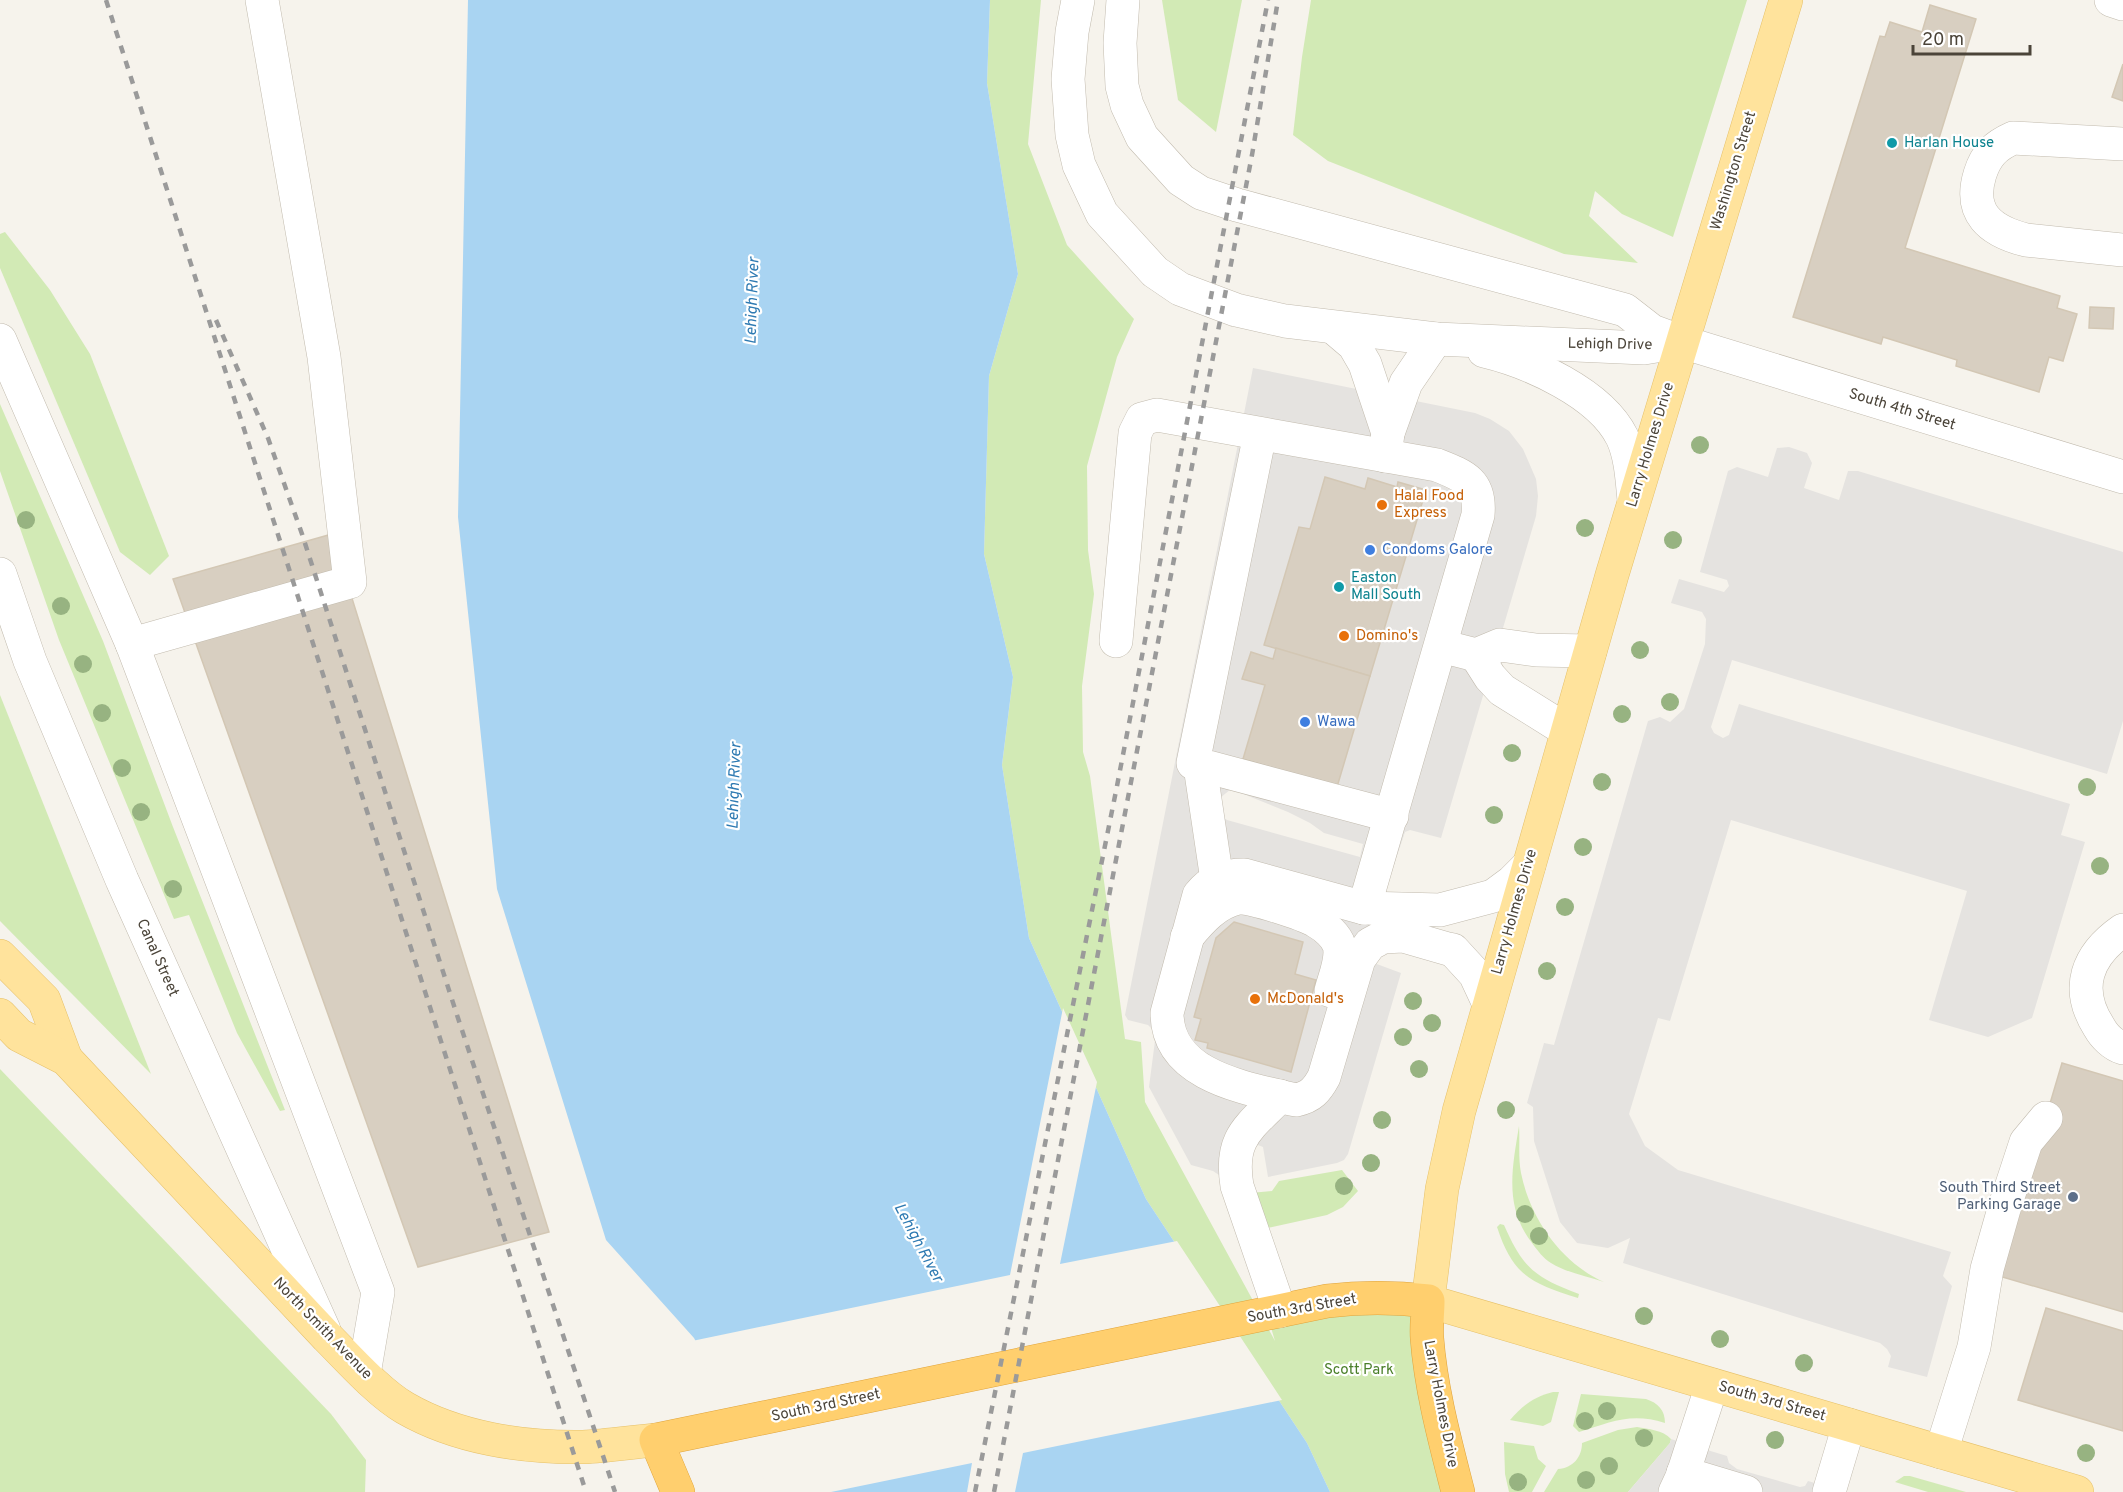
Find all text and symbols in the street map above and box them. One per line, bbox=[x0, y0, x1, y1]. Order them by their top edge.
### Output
scale bar bbox=[1913, 18, 2030, 56]
text: 20 m bbox=[1922, 29, 1964, 52]
street label: Washington Street bbox=[1707, 109, 1761, 233]
place label: Harlan House bbox=[1904, 134, 1994, 153]
marker: Harlan House bbox=[1885, 136, 1899, 150]
water label: Lehigh River bbox=[741, 255, 765, 345]
street label: Lehigh Drive bbox=[1568, 335, 1652, 355]
street label: Larry Holmes Drive bbox=[1623, 380, 1679, 510]
street label: South 4th Street bbox=[1846, 385, 1958, 435]
place label: Halal Food Express bbox=[1394, 487, 1464, 523]
marker: Halal Food Express bbox=[1375, 498, 1389, 512]
place label: Condoms Galore bbox=[1382, 541, 1493, 560]
marker: Condoms Galore bbox=[1363, 543, 1377, 557]
place label: Easton Mall South bbox=[1351, 569, 1421, 605]
marker: Easton Mall South bbox=[1332, 580, 1346, 594]
place label: Domino's bbox=[1356, 627, 1418, 646]
marker: Domino's bbox=[1337, 629, 1351, 643]
place label: Wawa bbox=[1317, 713, 1355, 732]
marker: Wawa bbox=[1298, 715, 1312, 729]
water label: Lehigh River bbox=[723, 740, 747, 830]
street label: Larry Holmes Drive bbox=[1488, 847, 1542, 977]
street label: Canal Street bbox=[131, 916, 183, 1000]
place label: McDonald's bbox=[1267, 990, 1344, 1009]
marker: McDonald's bbox=[1248, 992, 1262, 1006]
place label: South Third Street Parking Garage bbox=[1939, 1179, 2061, 1215]
marker: South Third Street Parking Garage bbox=[2066, 1190, 2080, 1204]
water label: Lehigh River bbox=[889, 1200, 948, 1288]
street label: North Smith Avenue bbox=[268, 1274, 376, 1384]
street label: South 3rd Street bbox=[1246, 1290, 1358, 1328]
street label: Larry Holmes Drive bbox=[1418, 1339, 1462, 1469]
park label: Scott Park bbox=[1324, 1361, 1394, 1380]
street label: South 3rd Street bbox=[1716, 1378, 1828, 1426]
street label: South 3rd Street bbox=[770, 1385, 882, 1427]

